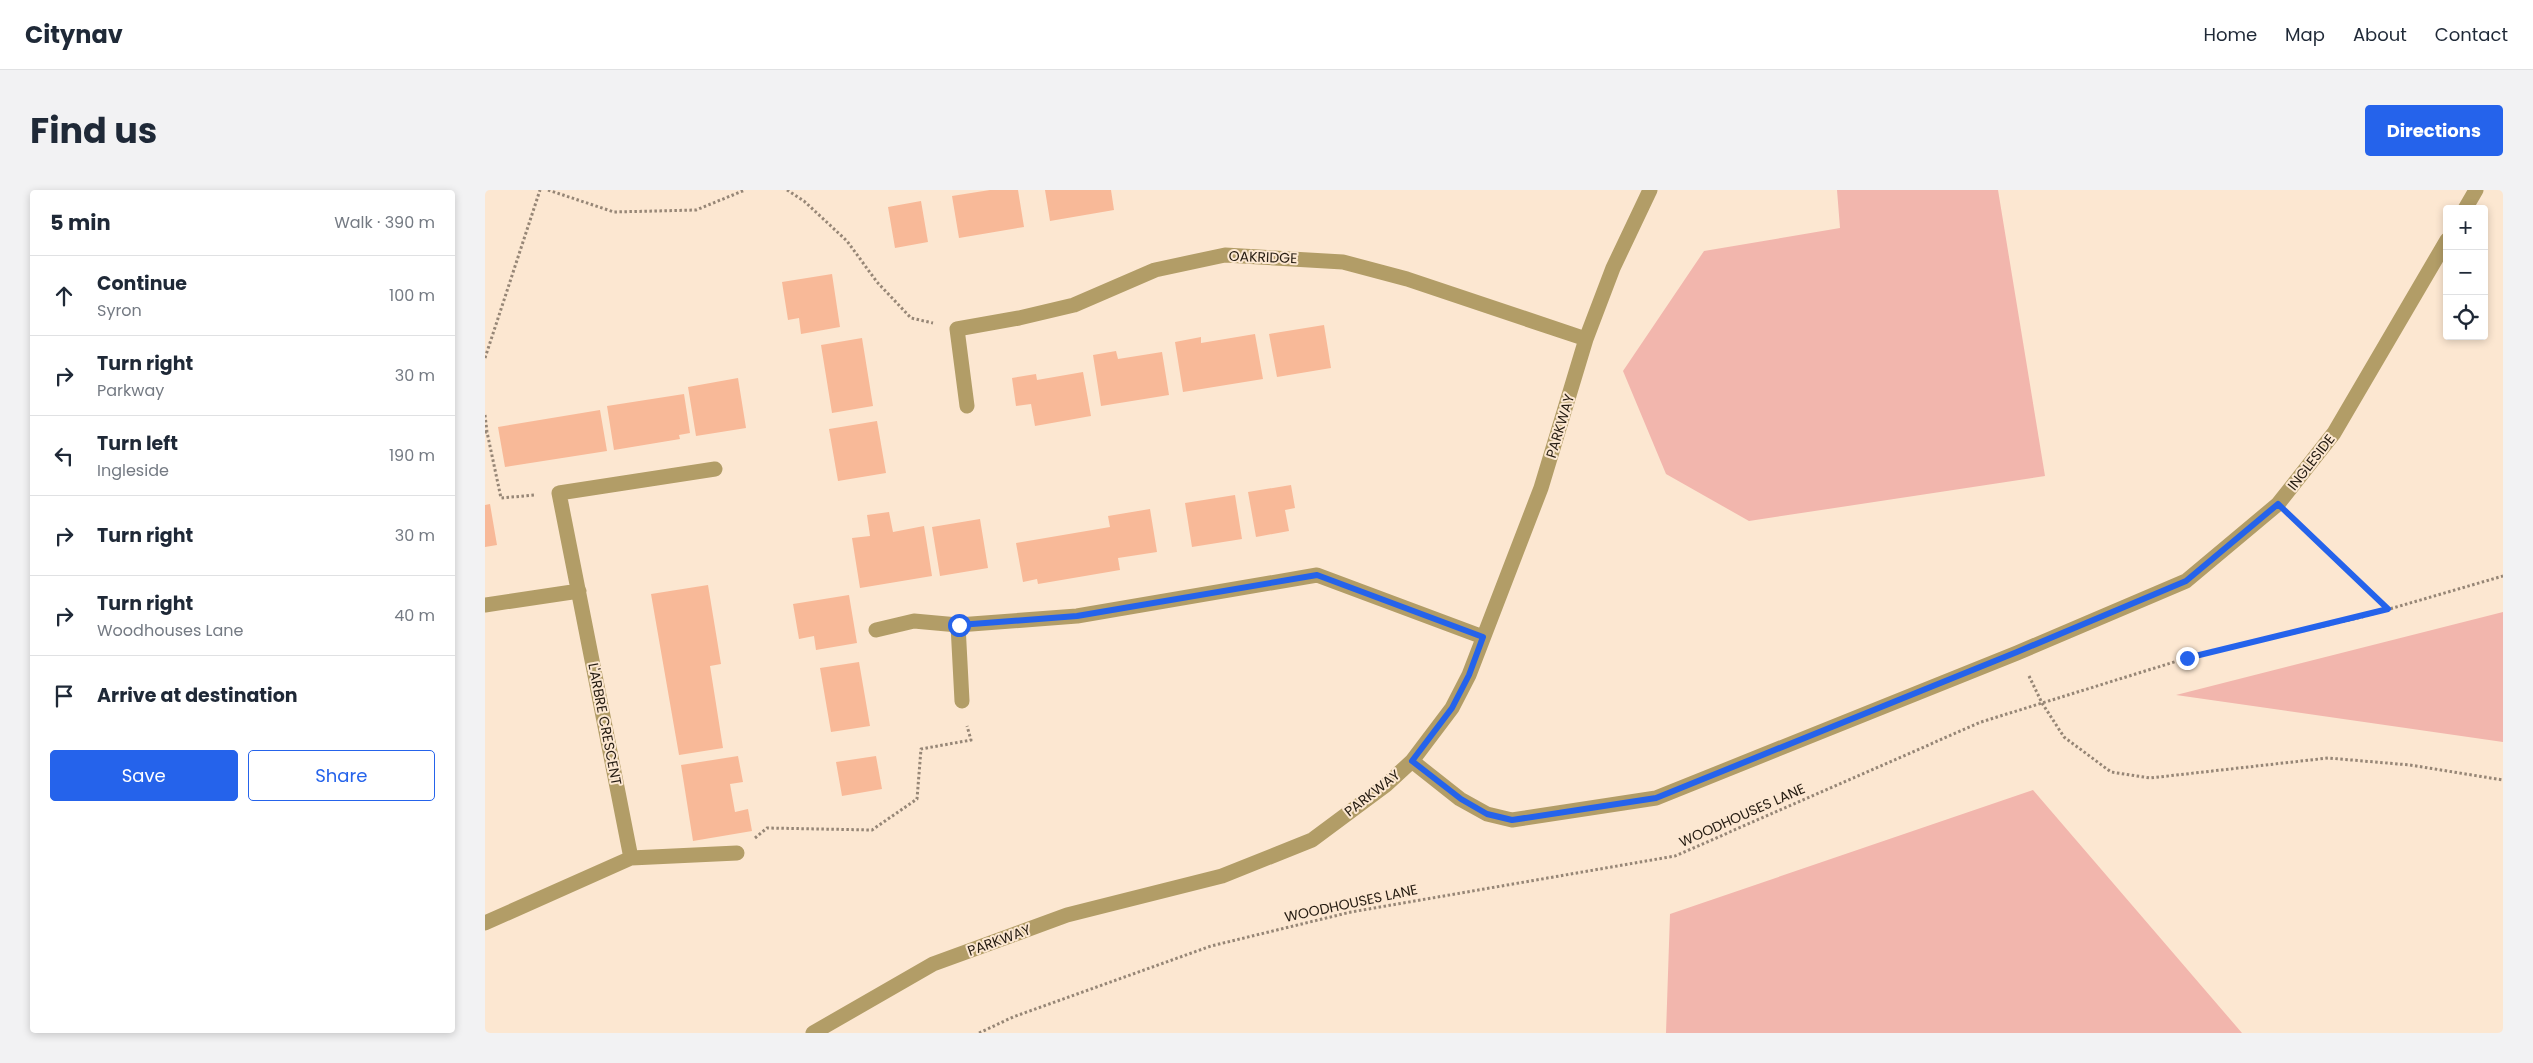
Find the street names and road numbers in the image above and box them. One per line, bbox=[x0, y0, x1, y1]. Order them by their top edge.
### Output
street label: OAKRIDGE bbox=[1228, 246, 1298, 268]
street label: PARKWAY bbox=[1541, 392, 1579, 460]
street label: INGLESIDE bbox=[2283, 430, 2339, 494]
street label: L'ARBRE CRESCENT bbox=[583, 661, 627, 787]
street label: PARKWAY bbox=[1340, 765, 1404, 821]
street label: WOODHOUSES LANE bbox=[1676, 778, 1808, 852]
street label: WOODHOUSES LANE bbox=[1283, 879, 1419, 927]
street label: PARKWAY bbox=[965, 919, 1033, 961]

